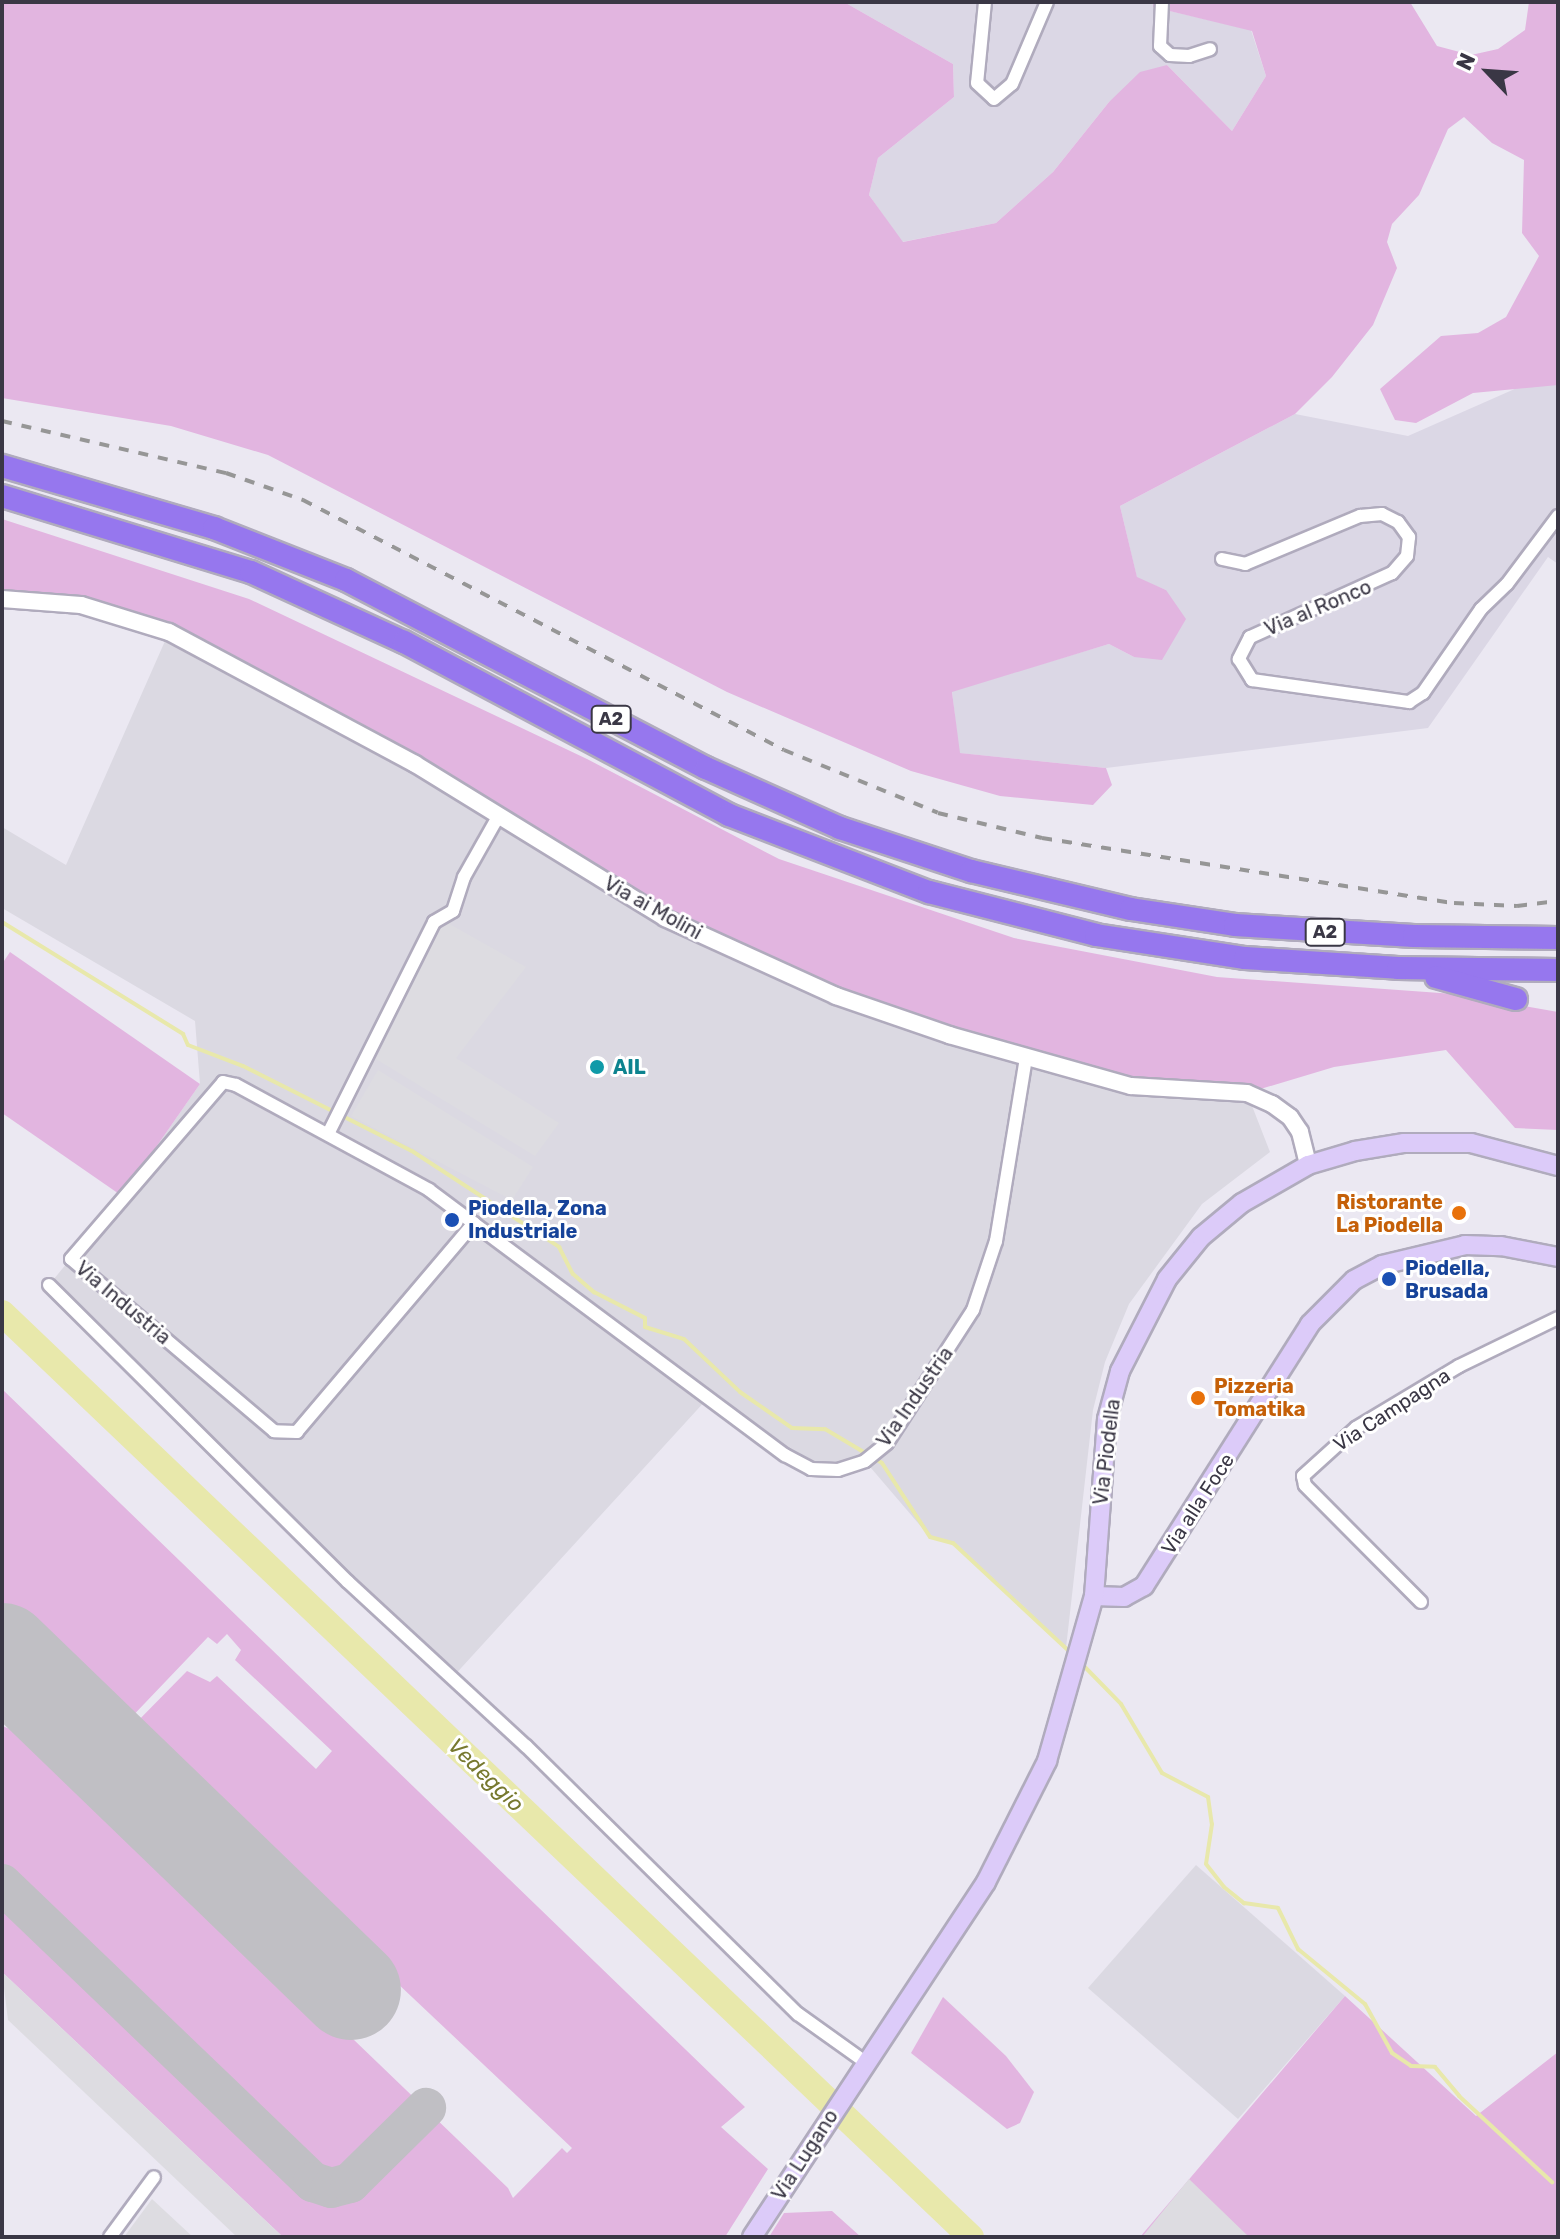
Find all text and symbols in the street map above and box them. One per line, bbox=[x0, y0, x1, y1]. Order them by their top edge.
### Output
north arrow bbox=[1448, 32, 1528, 112]
text: N bbox=[1450, 49, 1481, 75]
street label: Via al Ronco bbox=[1261, 575, 1375, 641]
road number: A2 bbox=[589, 705, 633, 733]
street label: Via ai Molini bbox=[600, 871, 706, 945]
road number: A2 bbox=[1303, 918, 1347, 946]
place label: AIL bbox=[613, 1055, 646, 1079]
marker: AIL bbox=[588, 1058, 606, 1076]
place label: Ristorante La Piodella bbox=[1336, 1190, 1443, 1237]
place label: Piodella, Zona Industriale bbox=[468, 1196, 607, 1243]
marker: Ristorante La Piodella bbox=[1450, 1204, 1468, 1222]
marker: Piodella, Zona Industriale bbox=[443, 1211, 461, 1229]
street label: Via Industria bbox=[71, 1256, 175, 1350]
place label: Piodella, Brusada bbox=[1405, 1256, 1490, 1303]
marker: Piodella, Brusada bbox=[1380, 1270, 1398, 1288]
street label: Via Industria bbox=[872, 1342, 958, 1452]
street label: Via Campagna bbox=[1329, 1363, 1455, 1457]
place label: Pizzeria Tomatika bbox=[1214, 1374, 1305, 1421]
marker: Pizzeria Tomatika bbox=[1189, 1389, 1207, 1407]
street label: Via Piodella bbox=[1089, 1398, 1125, 1506]
street label: Via alla Foce bbox=[1156, 1449, 1240, 1559]
water label: Vedeggio bbox=[443, 1732, 529, 1818]
street label: Via Lugano bbox=[767, 2105, 843, 2205]

